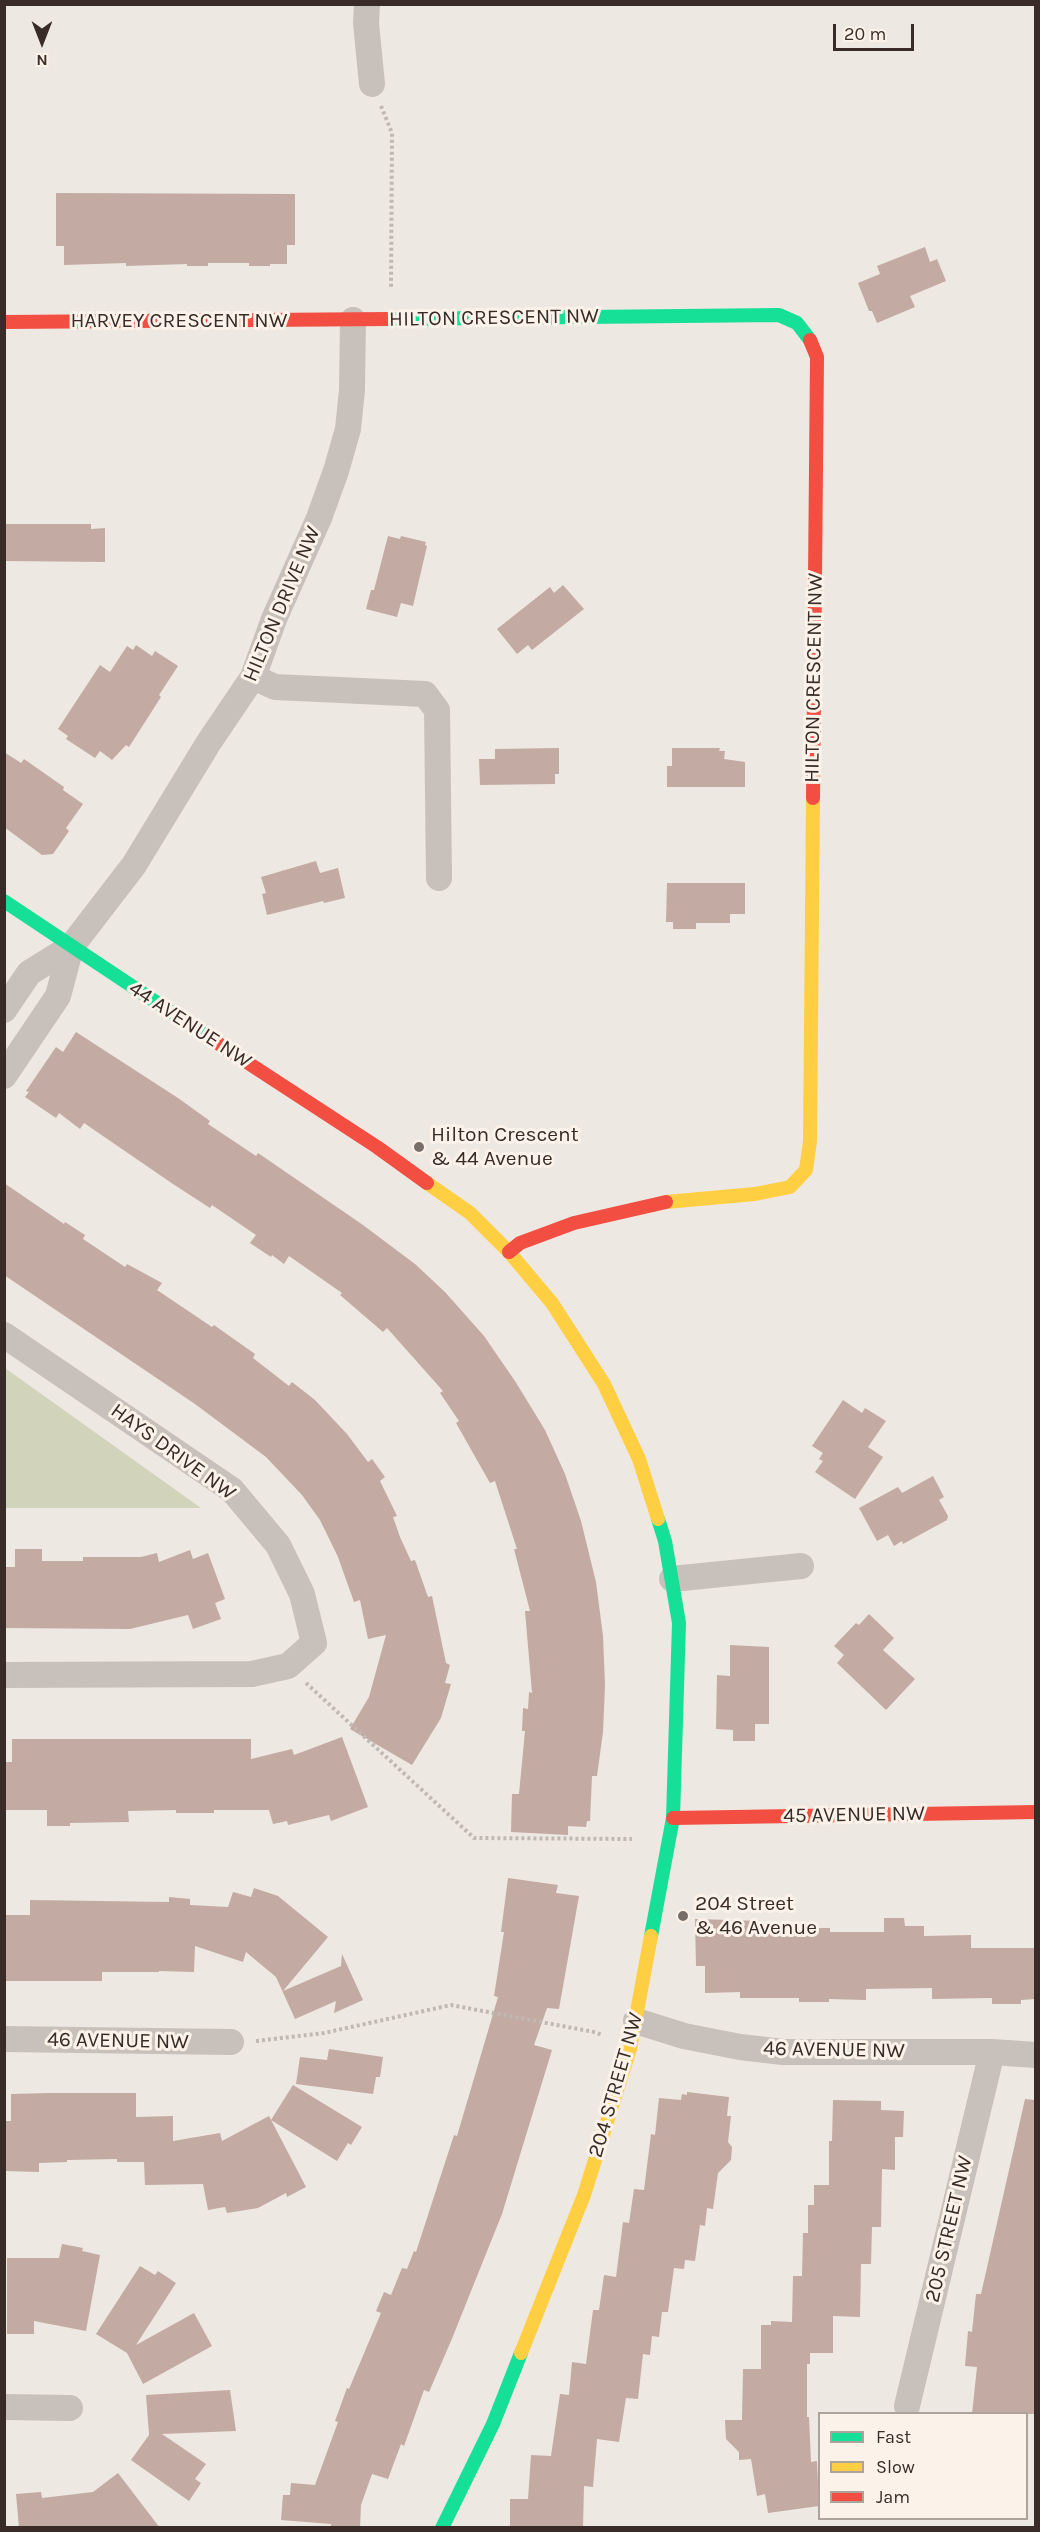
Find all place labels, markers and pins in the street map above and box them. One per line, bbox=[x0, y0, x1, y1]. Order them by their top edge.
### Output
place label: Hilton Crescent & 44 Avenue bbox=[431, 1122, 579, 1172]
marker: Hilton Crescent & 44 Avenue bbox=[412, 1140, 426, 1154]
place label: 204 Street & 46 Avenue bbox=[695, 1891, 817, 1941]
marker: 204 Street & 46 Avenue bbox=[676, 1909, 690, 1923]

